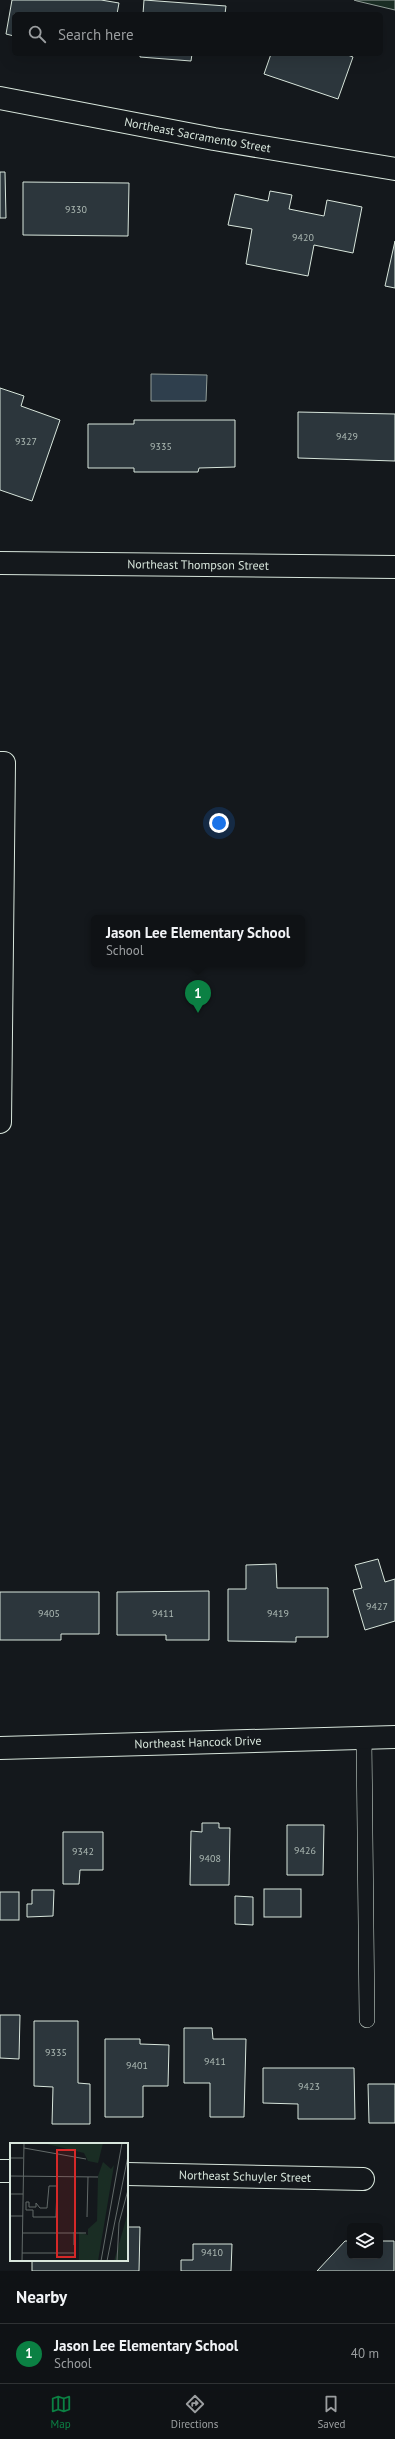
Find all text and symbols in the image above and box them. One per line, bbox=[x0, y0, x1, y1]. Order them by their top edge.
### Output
search box bbox=[12, 12, 383, 56]
icon: search bbox=[26, 23, 48, 45]
text: Search here bbox=[58, 25, 134, 44]
street label: Northeast Sacramento Street bbox=[123, 114, 272, 155]
house number: 9330 bbox=[65, 203, 87, 216]
house number: 9420 bbox=[292, 231, 314, 244]
house number: 9429 bbox=[336, 430, 358, 443]
house number: 9327 bbox=[15, 435, 37, 448]
house number: 9335 bbox=[150, 440, 172, 453]
street label: Northeast Thompson Street bbox=[127, 556, 269, 573]
your location bbox=[209, 813, 229, 833]
popup bbox=[91, 915, 305, 967]
text: Jason Lee Elementary School bbox=[106, 923, 290, 942]
text: School bbox=[106, 942, 144, 959]
pin: 1 bbox=[185, 980, 211, 1013]
house number: 9427 bbox=[366, 1600, 388, 1613]
house number: 9405 bbox=[38, 1607, 60, 1620]
house number: 9411 bbox=[152, 1607, 174, 1620]
house number: 9419 bbox=[267, 1607, 289, 1620]
street label: Northeast Hancock Drive bbox=[134, 1733, 262, 1751]
house number: 9426 bbox=[294, 1844, 316, 1857]
house number: 9342 bbox=[72, 1845, 94, 1858]
house number: 9408 bbox=[199, 1852, 221, 1865]
house number: 9335 bbox=[45, 2046, 67, 2059]
house number: 9411 bbox=[204, 2055, 226, 2068]
house number: 9401 bbox=[126, 2059, 148, 2072]
house number: 9423 bbox=[298, 2080, 320, 2093]
inset map bbox=[10, 2143, 128, 2261]
street label: Northeast Schuyler Street bbox=[179, 2167, 311, 2185]
map controls bbox=[347, 2223, 383, 2259]
button: layers bbox=[347, 2223, 383, 2259]
house number: 9410 bbox=[201, 2246, 223, 2259]
text: Nearby bbox=[16, 2286, 67, 2308]
text: Jason Lee Elementary School bbox=[54, 2336, 238, 2355]
text: 1 bbox=[25, 2345, 33, 2362]
text: 40 m bbox=[351, 2345, 379, 2362]
text: School bbox=[54, 2355, 92, 2372]
tab: Map bbox=[50, 2393, 72, 2431]
tab: Directions bbox=[171, 2393, 218, 2431]
tab: Saved bbox=[317, 2393, 345, 2431]

